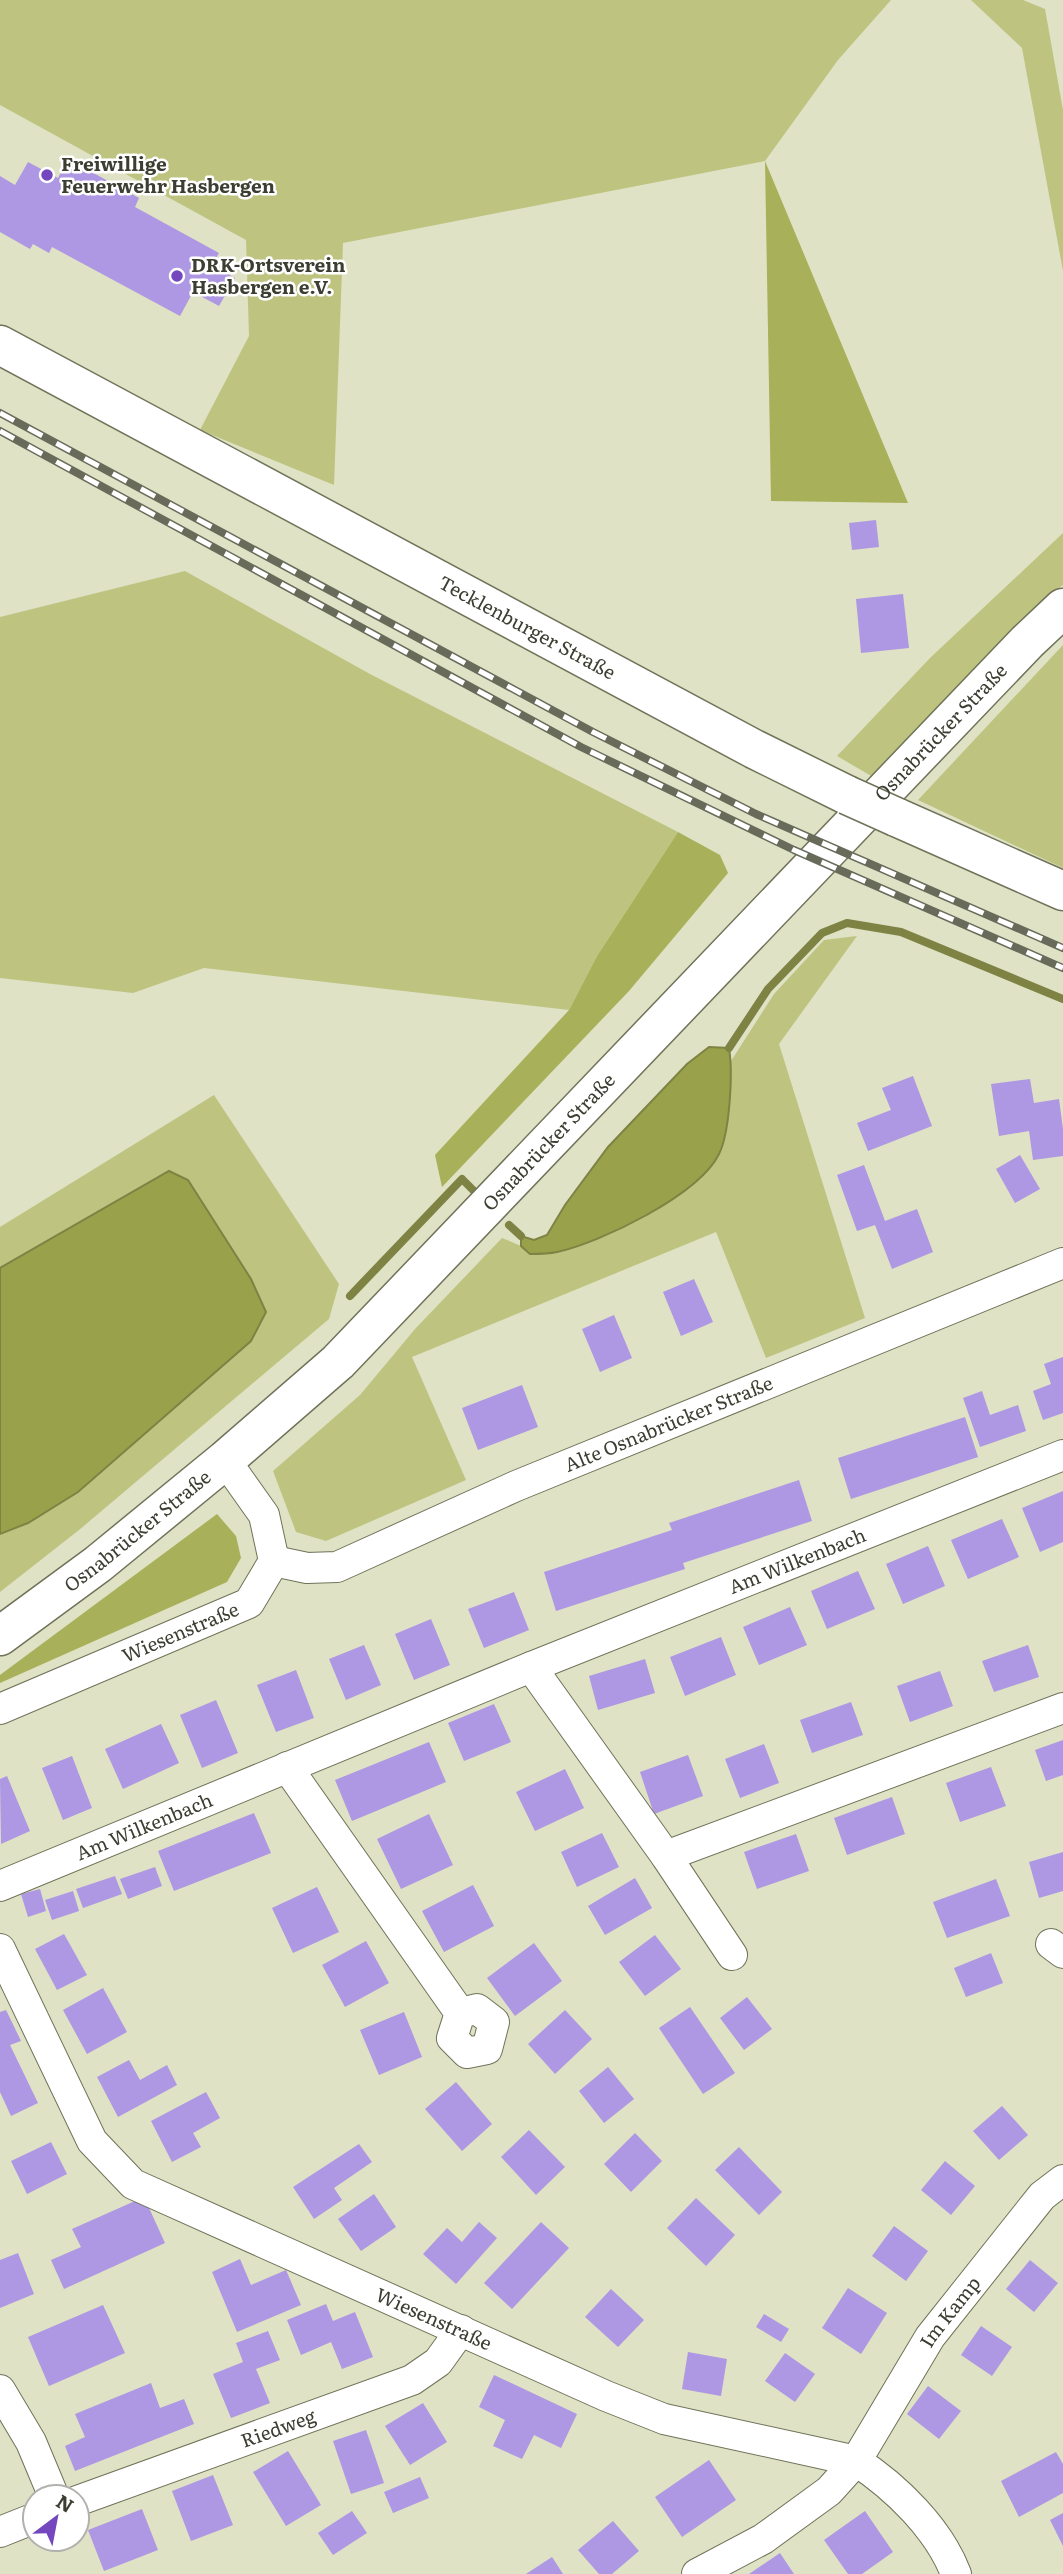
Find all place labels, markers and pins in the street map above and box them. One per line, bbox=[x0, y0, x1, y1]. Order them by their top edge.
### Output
place label: Freiwillige Feuerwehr Hasbergen bbox=[61, 149, 275, 199]
marker: Freiwillige Feuerwehr Hasbergen bbox=[39, 167, 55, 183]
place label: DRK-Ortsverein Hasbergen e.V. bbox=[191, 250, 345, 300]
marker: DRK-Ortsverein Hasbergen e.V. bbox=[169, 268, 185, 284]

